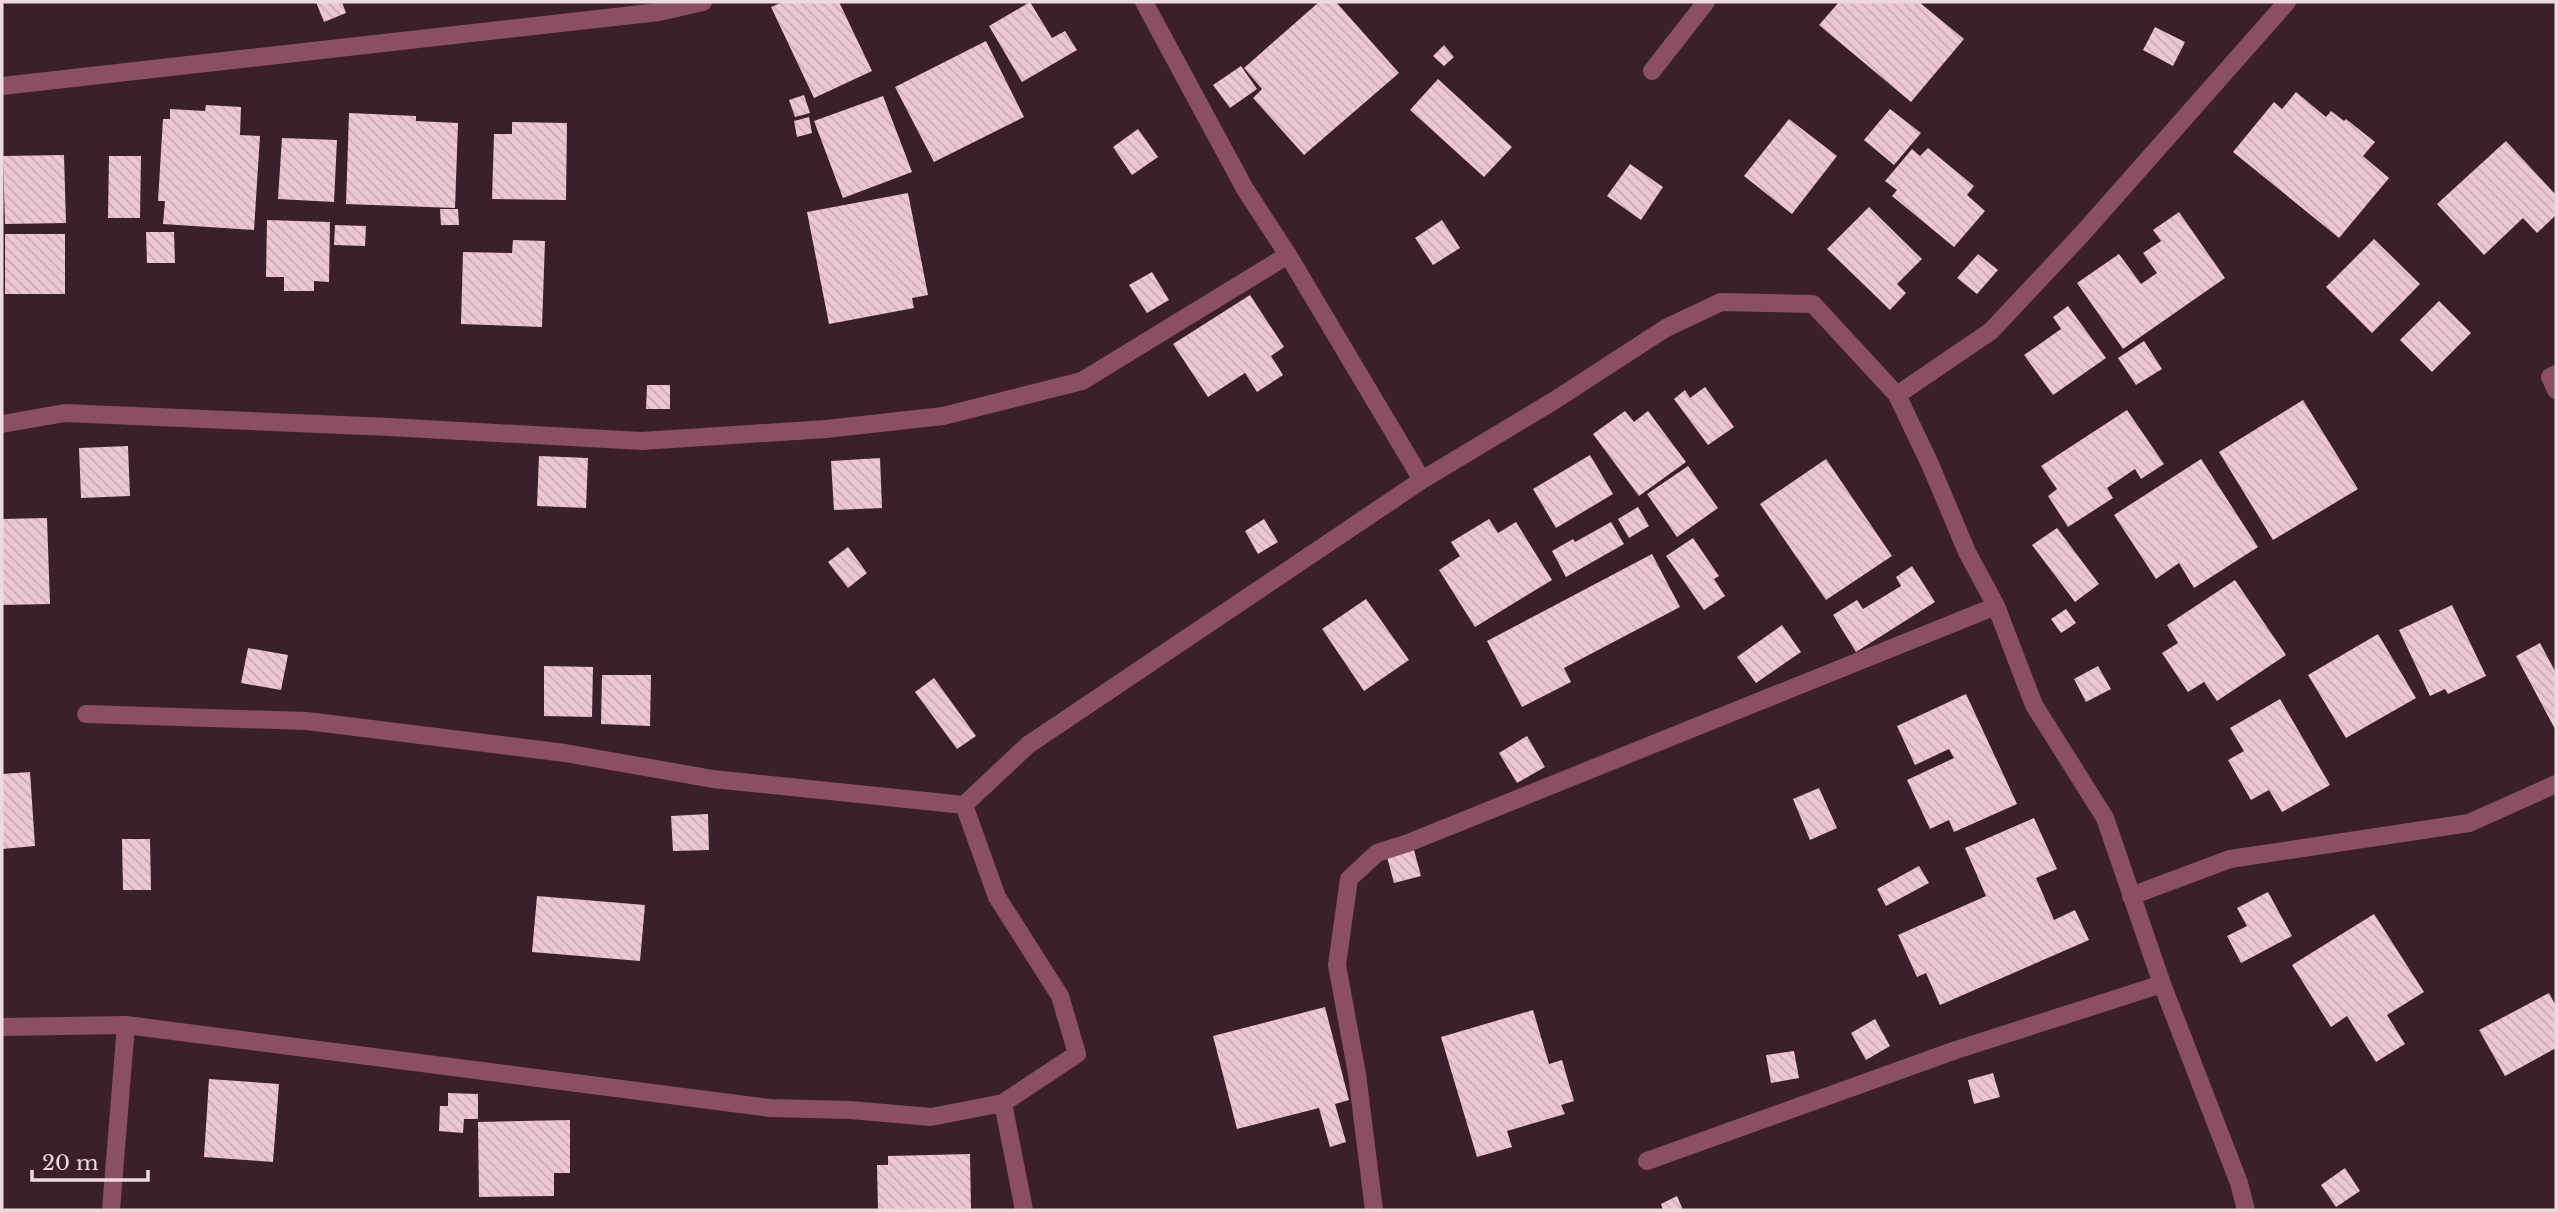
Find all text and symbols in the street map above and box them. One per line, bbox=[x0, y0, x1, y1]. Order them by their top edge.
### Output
scale bar bbox=[32, 1138, 147, 1182]
text: 20 m bbox=[42, 1150, 99, 1176]

